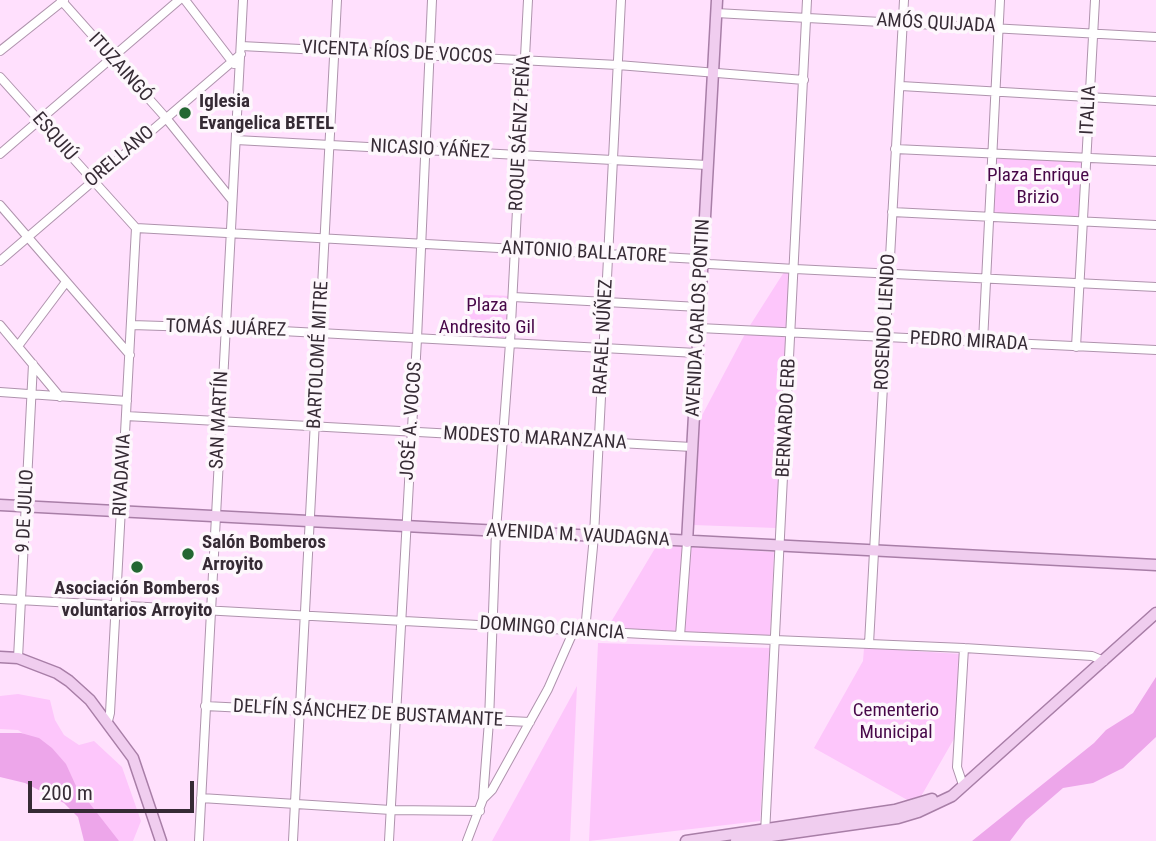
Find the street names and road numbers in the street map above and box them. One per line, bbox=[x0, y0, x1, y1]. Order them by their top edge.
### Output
street label: AMÓS QUIJADA bbox=[876, 9, 996, 39]
street label: ITUZAINGÓ bbox=[83, 29, 157, 107]
street label: VICENTA RÍOS DE VOCOS bbox=[301, 37, 493, 69]
street label: ROQUE SÁENZ PEÑA bbox=[506, 54, 536, 212]
street label: ITALIA bbox=[1076, 85, 1102, 135]
street label: ESQUIÚ bbox=[27, 108, 81, 166]
street label: ORELLANO bbox=[81, 121, 159, 193]
street label: NICASIO YÁÑEZ bbox=[370, 135, 490, 165]
street label: AVENIDA CARLOS PONTIN bbox=[682, 218, 716, 418]
street label: ANTONIO BALLATORE bbox=[501, 237, 667, 269]
street label: ROSENDO LIENDO bbox=[871, 253, 901, 391]
street label: RAFAEL NÚÑEZ bbox=[590, 278, 618, 396]
street label: BARTOLOMÉ MITRE bbox=[304, 281, 334, 429]
street label: TOMÁS JUÁREZ bbox=[165, 315, 287, 343]
street label: PEDRO MIRADA bbox=[909, 328, 1029, 356]
street label: BERNARDO ERB bbox=[772, 358, 802, 478]
street label: JOSÉ A. VOCOS bbox=[396, 361, 428, 481]
street label: SAN MARTÍN bbox=[206, 370, 234, 470]
street label: MODESTO MARANZANA bbox=[443, 423, 627, 455]
street label: RIVADAVIA bbox=[109, 433, 137, 517]
street label: 9 DE JULIO bbox=[12, 469, 40, 553]
street label: AVENIDA M. VAUDAGNA bbox=[486, 520, 670, 552]
street label: DOMINGO CIANCIA bbox=[479, 613, 625, 645]
street label: DELFÍN SÁNCHEZ DE BUSTAMANTE bbox=[232, 696, 504, 732]

